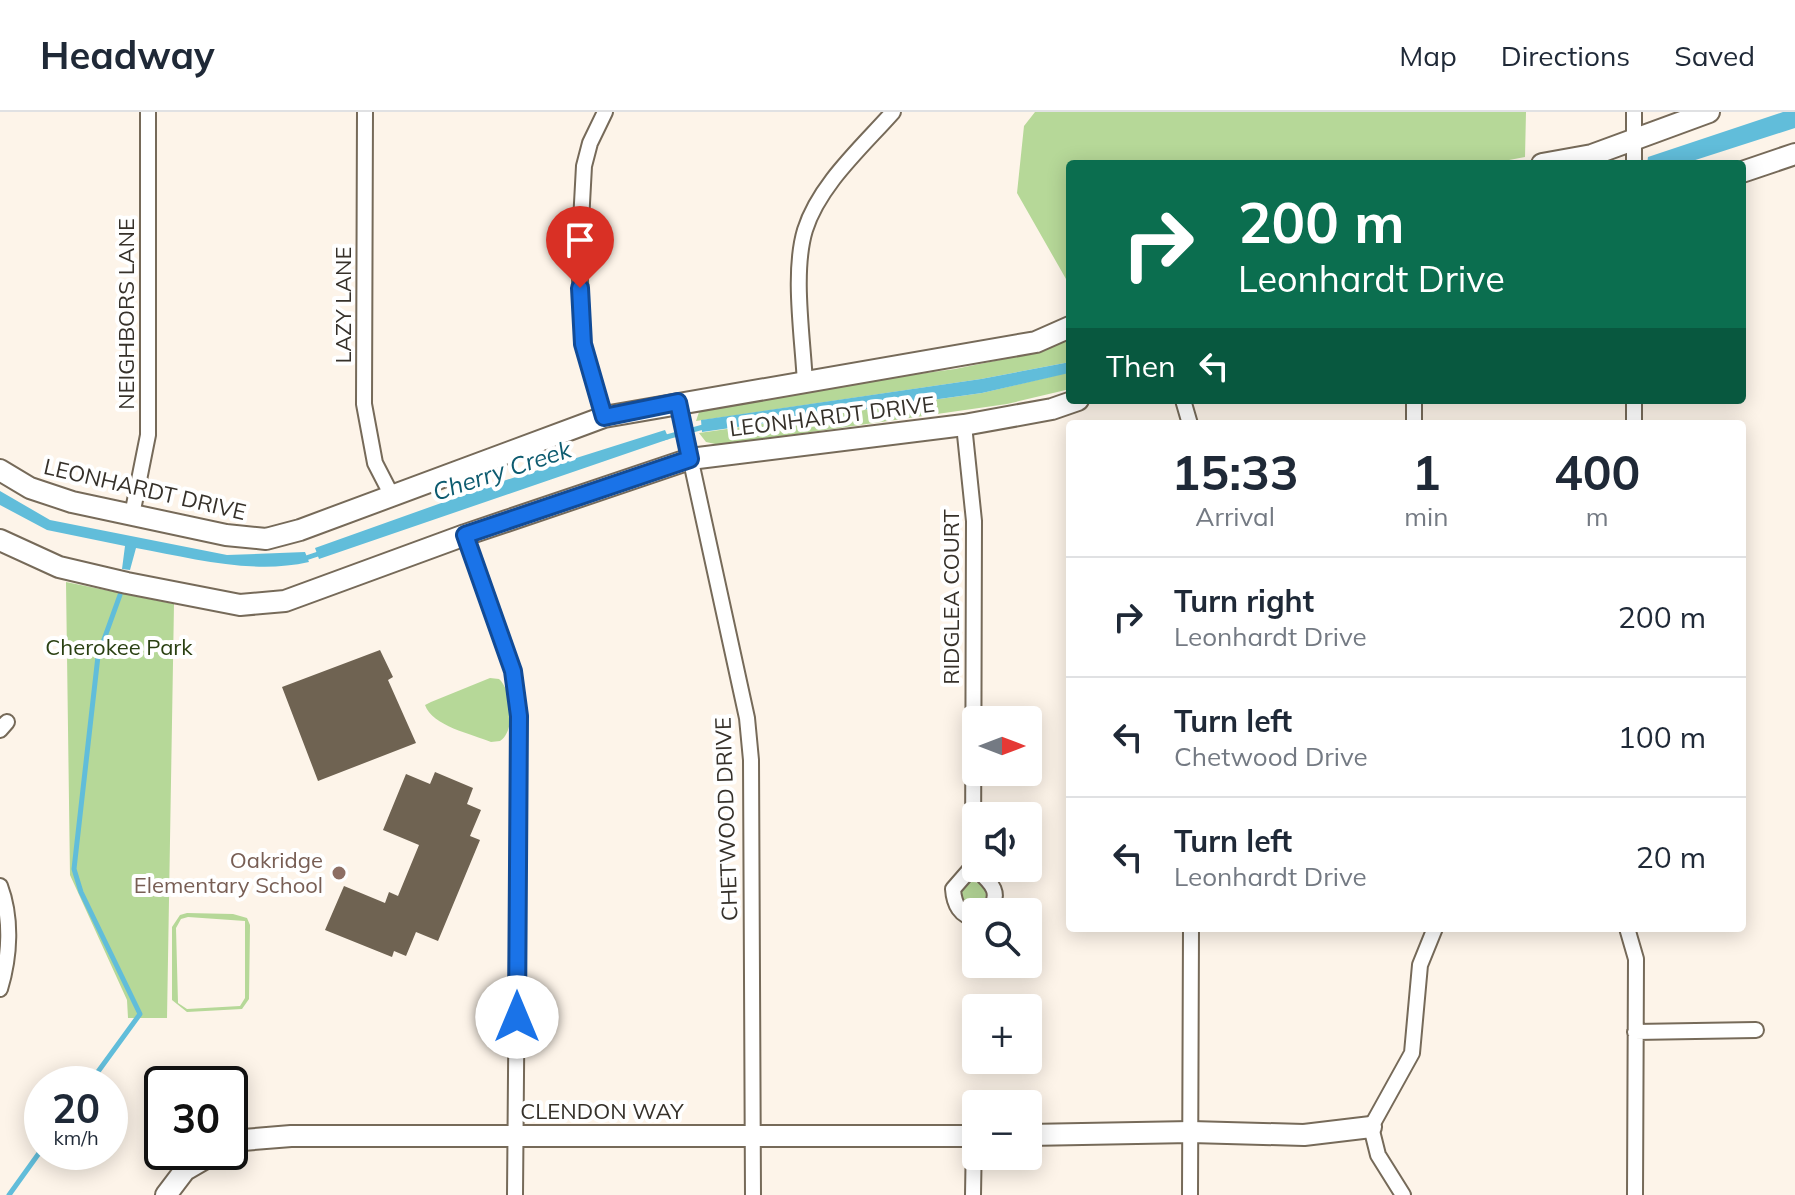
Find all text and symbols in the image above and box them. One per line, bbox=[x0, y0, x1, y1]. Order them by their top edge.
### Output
text: Headway bbox=[40, 31, 215, 79]
text: Map bbox=[1399, 38, 1457, 73]
text: Directions bbox=[1501, 38, 1630, 73]
text: Saved bbox=[1674, 38, 1755, 73]
text: 200 m bbox=[1238, 187, 1405, 257]
icon: right bbox=[1106, 192, 1210, 296]
pin bbox=[546, 206, 614, 288]
street label: NEIGHBORS LANE bbox=[112, 218, 140, 410]
icon: arrive bbox=[558, 218, 602, 262]
street label: LAZY LANE bbox=[329, 247, 357, 363]
text: Leonhardt Drive bbox=[1238, 256, 1505, 301]
icon: left bbox=[1192, 344, 1236, 388]
text: Then bbox=[1106, 347, 1176, 385]
street label: LEONHARDT DRIVE bbox=[728, 390, 936, 442]
water label: Cherry Creek bbox=[429, 433, 575, 507]
text: 15:33 bbox=[1172, 442, 1299, 502]
text: 1 bbox=[1412, 442, 1441, 502]
text: 400 bbox=[1554, 442, 1640, 502]
street label: LEONHARDT DRIVE bbox=[41, 452, 249, 526]
text: Arrival bbox=[1195, 500, 1275, 533]
text: min bbox=[1404, 500, 1448, 533]
text: m bbox=[1586, 500, 1609, 533]
street label: RIDGLEA COURT bbox=[937, 509, 965, 685]
text: Turn right bbox=[1174, 582, 1314, 620]
icon: right bbox=[1106, 595, 1150, 639]
text: 200 m bbox=[1618, 598, 1706, 636]
text: Leonhardt Drive bbox=[1174, 620, 1367, 653]
park label: Cherokee Park bbox=[45, 633, 193, 661]
text: Turn left bbox=[1174, 702, 1292, 740]
north arrow bbox=[962, 706, 1042, 786]
map controls bbox=[962, 706, 1042, 1170]
icon: left bbox=[1106, 715, 1150, 759]
street label: CHETWOOD DRIVE bbox=[708, 717, 744, 921]
text: 100 m bbox=[1618, 718, 1706, 756]
text: Chetwood Drive bbox=[1174, 740, 1368, 773]
button: sound bbox=[962, 802, 1042, 882]
text: Turn left bbox=[1174, 822, 1292, 860]
icon: left bbox=[1106, 835, 1150, 879]
text: 20 m bbox=[1636, 838, 1706, 876]
place label: Oakridge Elementary School bbox=[134, 846, 323, 899]
text: Leonhardt Drive bbox=[1174, 860, 1367, 893]
marker: Oakridge Elementary School bbox=[330, 864, 348, 882]
button: search bbox=[962, 898, 1042, 978]
position arrow bbox=[475, 975, 559, 1059]
button: + bbox=[962, 994, 1042, 1074]
speed limit sign: 30 bbox=[144, 1066, 248, 1170]
text: 20 bbox=[52, 1083, 100, 1133]
button: − bbox=[962, 1090, 1042, 1170]
street label: CLENDON WAY bbox=[520, 1097, 684, 1125]
text: km/h bbox=[53, 1125, 99, 1150]

